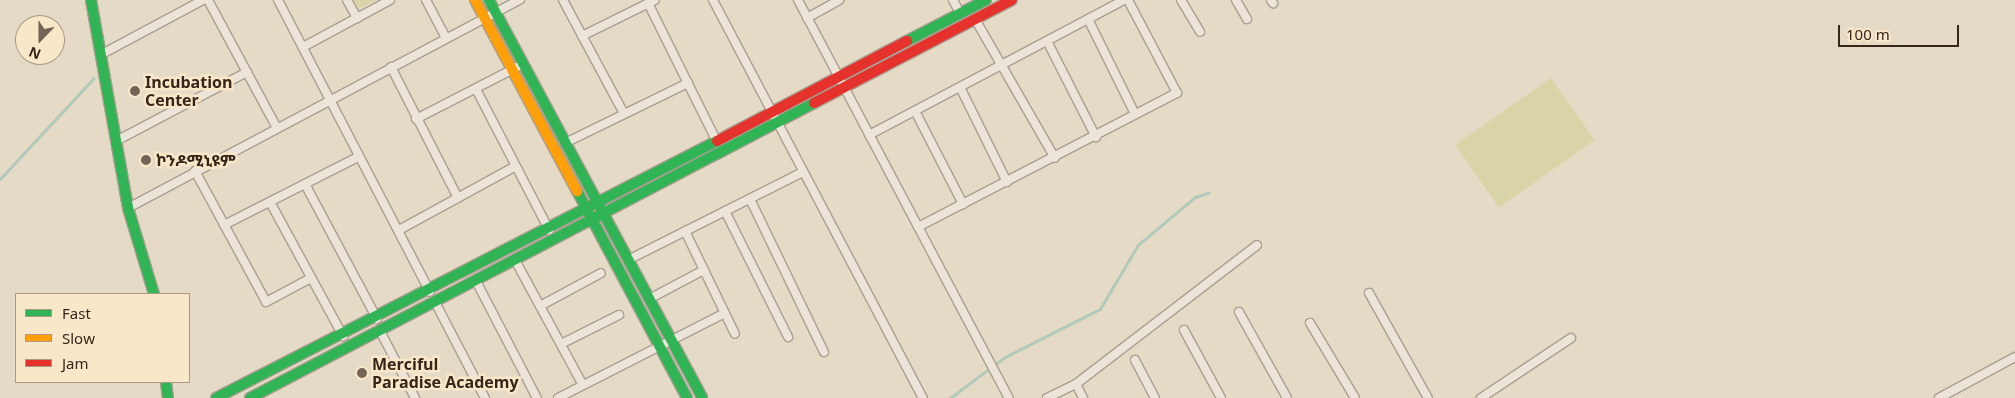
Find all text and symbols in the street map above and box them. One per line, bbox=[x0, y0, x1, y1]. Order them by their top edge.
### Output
north arrow bbox=[15, 15, 65, 65]
scale bar bbox=[1840, 15, 1961, 47]
text: 100 m bbox=[1846, 24, 1890, 44]
text: N bbox=[26, 43, 43, 64]
place label: Incubation Center bbox=[145, 72, 233, 110]
marker: Incubation Center bbox=[129, 85, 141, 97]
place label: ኮንዶሚኒዩም bbox=[156, 150, 236, 170]
marker: ኮንዶሚኒዩም bbox=[140, 154, 152, 166]
legend bbox=[15, 293, 190, 383]
text: Fast bbox=[62, 303, 91, 323]
text: Slow bbox=[62, 328, 95, 348]
text: Jam bbox=[62, 353, 89, 373]
place label: Merciful Paradise Academy bbox=[372, 354, 519, 392]
marker: Merciful Paradise Academy bbox=[356, 367, 368, 379]

